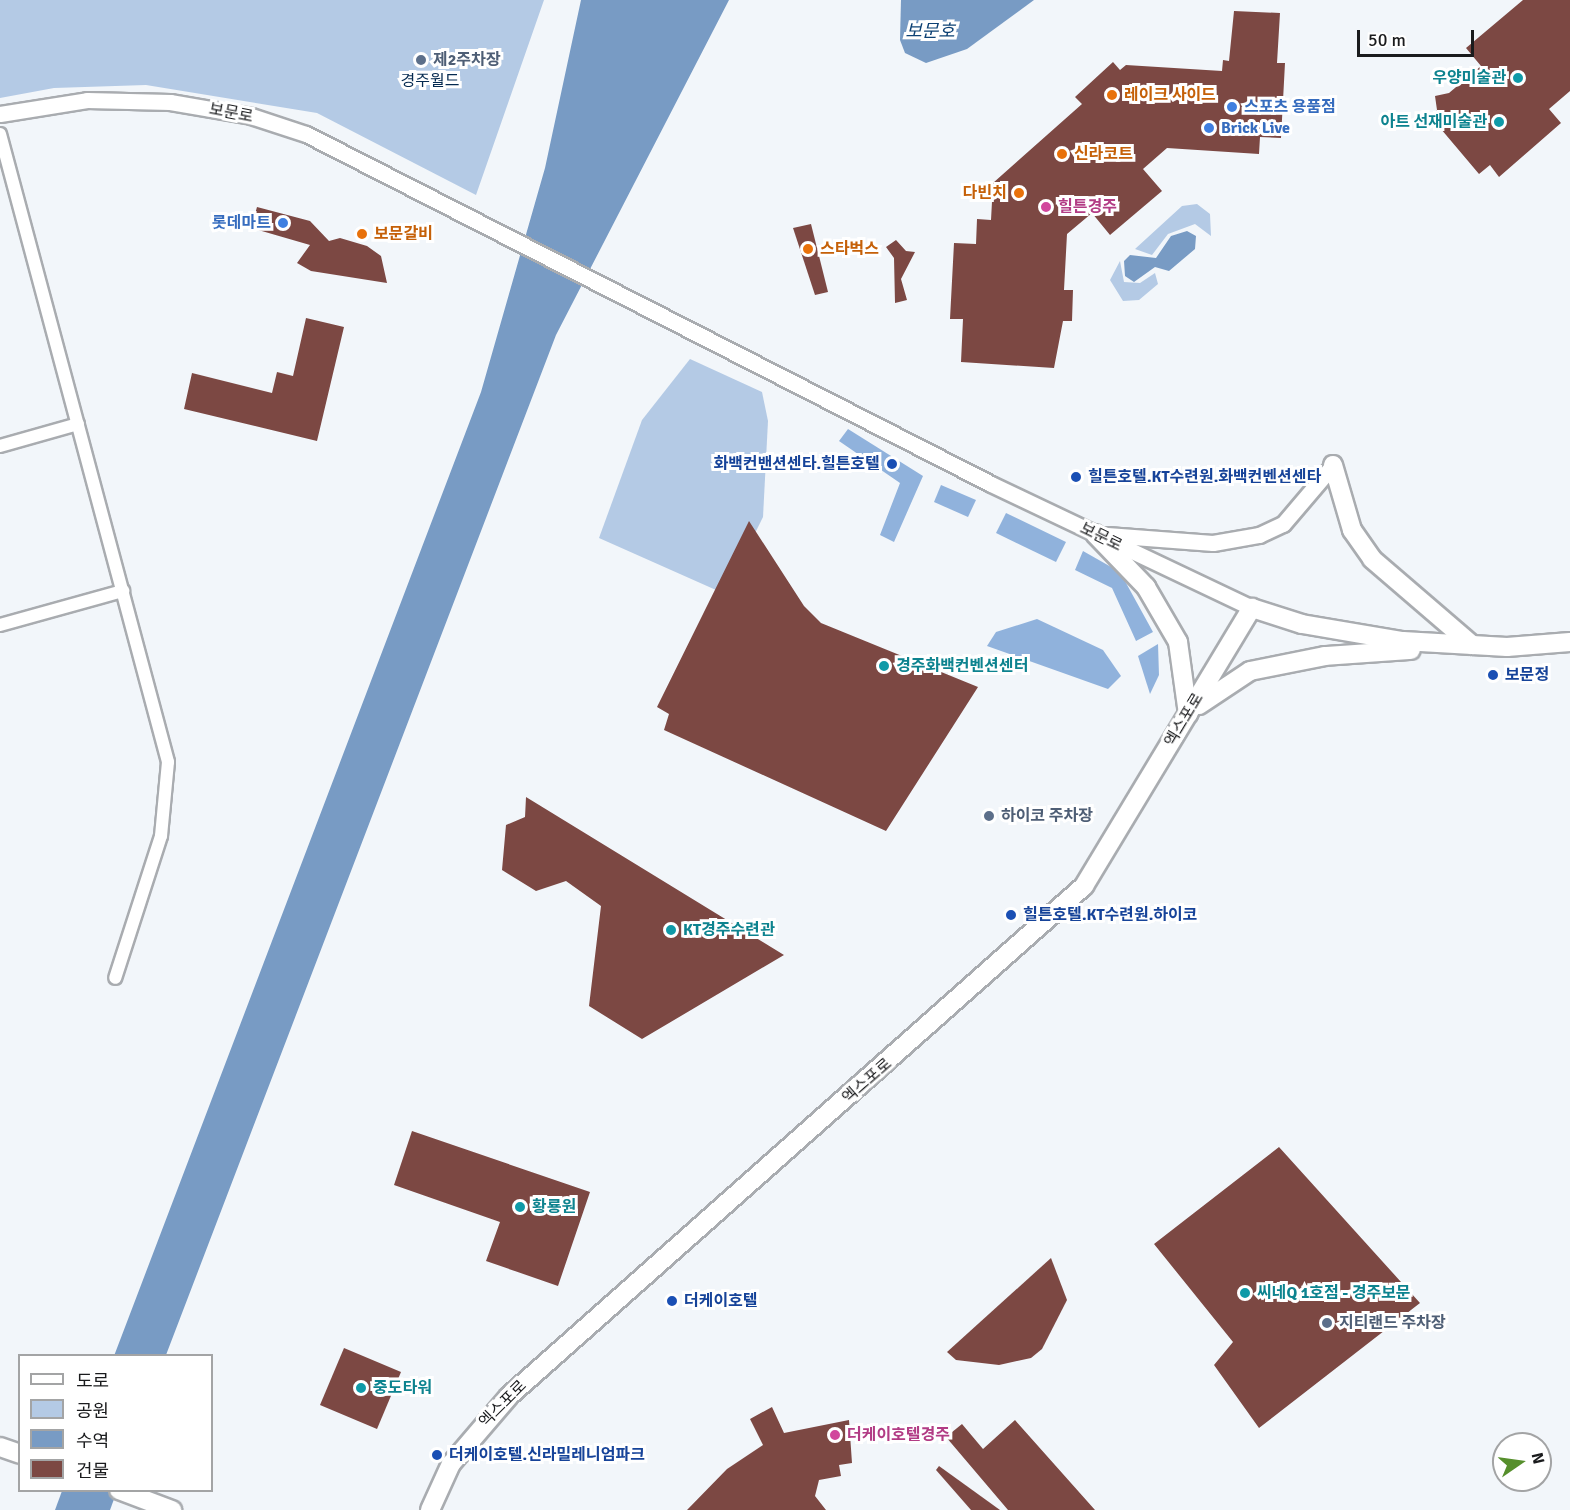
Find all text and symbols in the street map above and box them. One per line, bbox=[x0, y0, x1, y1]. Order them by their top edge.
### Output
scale bar bbox=[1360, 18, 1477, 56]
water label: 보문호 bbox=[905, 20, 955, 42]
text: 50 m bbox=[1368, 29, 1406, 51]
place label: 제2주차장 bbox=[433, 50, 501, 70]
marker: 제2주차장 bbox=[414, 53, 428, 67]
place label: 우양미술관 bbox=[1432, 68, 1506, 88]
park label: 경주월드 bbox=[401, 71, 459, 91]
marker: 우양미술관 bbox=[1511, 71, 1525, 85]
place label: 레이크 사이드 bbox=[1124, 85, 1216, 105]
marker: 레이크 사이드 bbox=[1105, 88, 1119, 102]
place label: 스포츠 용품점 bbox=[1244, 97, 1336, 117]
street label: 보문로 bbox=[207, 99, 255, 127]
marker: 스포츠 용품점 bbox=[1225, 100, 1239, 114]
place label: 아트 선재미술관 bbox=[1380, 112, 1487, 132]
marker: 아트 선재미술관 bbox=[1492, 115, 1506, 129]
place label: Brick Live bbox=[1221, 118, 1290, 138]
marker: Brick Live bbox=[1202, 121, 1216, 135]
place label: 신라코트 bbox=[1074, 144, 1133, 164]
marker: 신라코트 bbox=[1055, 147, 1069, 161]
place label: 다빈치 bbox=[963, 183, 1007, 203]
marker: 다빈치 bbox=[1012, 186, 1026, 200]
place label: 힐튼경주 bbox=[1058, 197, 1117, 217]
marker: 힐튼경주 bbox=[1039, 200, 1053, 214]
place label: 롯데마트 bbox=[212, 213, 271, 233]
marker: 롯데마트 bbox=[276, 216, 290, 230]
place label: 보문갈비 bbox=[374, 224, 433, 244]
marker: 보문갈비 bbox=[355, 227, 369, 241]
place label: 스타벅스 bbox=[820, 239, 879, 259]
marker: 스타벅스 bbox=[801, 242, 815, 256]
place label: 화백컨밴션센타.힐튼호텔 bbox=[713, 454, 880, 474]
marker: 화백컨밴션센타.힐튼호텔 bbox=[885, 457, 899, 471]
place label: 힐튼호텔.KT수련원.화백컨벤션센타 bbox=[1088, 467, 1321, 487]
marker: 힐튼호텔.KT수련원.화백컨벤션센타 bbox=[1069, 470, 1083, 484]
street label: 보문로 bbox=[1077, 519, 1125, 555]
place label: 경주화백컨벤션센터 bbox=[896, 656, 1028, 676]
marker: 경주화백컨벤션센터 bbox=[877, 659, 891, 673]
place label: 보문정 bbox=[1505, 665, 1549, 685]
marker: 보문정 bbox=[1486, 668, 1500, 682]
street label: 엑스포로 bbox=[1161, 690, 1207, 750]
place label: 하이코 주차장 bbox=[1001, 806, 1093, 826]
marker: 하이코 주차장 bbox=[982, 809, 996, 823]
place label: 힐튼호텔.KT수련원.하이코 bbox=[1023, 905, 1197, 925]
marker: 힐튼호텔.KT수련원.하이코 bbox=[1004, 908, 1018, 922]
place label: KT경주수련관 bbox=[683, 920, 775, 940]
marker: KT경주수련관 bbox=[664, 923, 678, 937]
street label: 엑스포로 bbox=[838, 1054, 896, 1108]
place label: 황룡원 bbox=[532, 1197, 576, 1217]
marker: 황룡원 bbox=[513, 1200, 527, 1214]
place label: 씨네Q 1호점 - 경주보문 bbox=[1257, 1283, 1411, 1303]
marker: 씨네Q 1호점 - 경주보문 bbox=[1238, 1286, 1252, 1300]
place label: 더케이호텔 bbox=[684, 1291, 758, 1311]
marker: 더케이호텔 bbox=[665, 1294, 679, 1308]
place label: 지티랜드 주차장 bbox=[1339, 1313, 1446, 1333]
marker: 지티랜드 주차장 bbox=[1320, 1316, 1334, 1330]
legend bbox=[18, 1354, 213, 1492]
text: 도로 bbox=[76, 1370, 109, 1392]
street label: 엑스포로 bbox=[475, 1376, 531, 1432]
place label: 중도타워 bbox=[373, 1378, 432, 1398]
marker: 중도타워 bbox=[354, 1381, 368, 1395]
text: 공원 bbox=[76, 1400, 109, 1422]
place label: 더케이호텔경주 bbox=[847, 1425, 950, 1445]
marker: 더케이호텔경주 bbox=[828, 1428, 842, 1442]
text: 수역 bbox=[76, 1430, 109, 1452]
north arrow bbox=[1492, 1432, 1552, 1492]
place label: 더케이호텔.신라밀레니엄파크 bbox=[449, 1445, 645, 1465]
marker: 더케이호텔.신라밀레니엄파크 bbox=[430, 1448, 444, 1462]
text: N bbox=[1527, 1451, 1549, 1466]
text: 건물 bbox=[76, 1460, 109, 1482]

